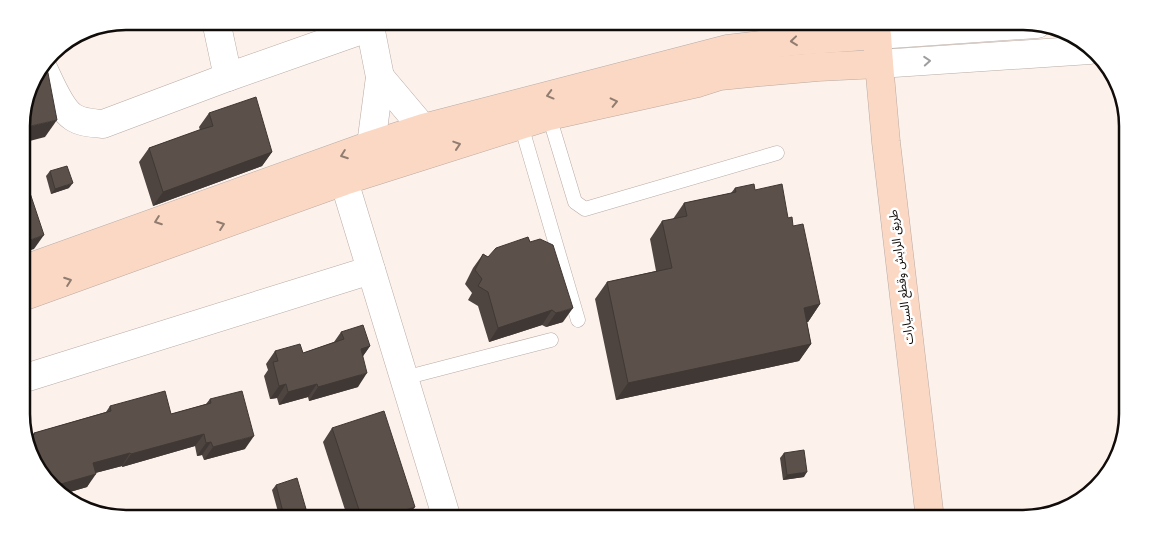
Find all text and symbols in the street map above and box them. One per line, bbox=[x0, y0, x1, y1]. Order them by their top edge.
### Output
one-way arrow bbox=[790, 36, 798, 47]
one-way arrow bbox=[923, 55, 931, 66]
one-way arrow bbox=[546, 89, 555, 100]
one-way arrow bbox=[609, 97, 618, 107]
one-way arrow bbox=[453, 141, 461, 151]
one-way arrow bbox=[340, 149, 349, 159]
street label: طريق الرابش وقطع السيارات bbox=[885, 209, 918, 345]
one-way arrow bbox=[154, 215, 163, 225]
one-way arrow bbox=[216, 221, 224, 231]
one-way arrow bbox=[63, 277, 72, 287]

